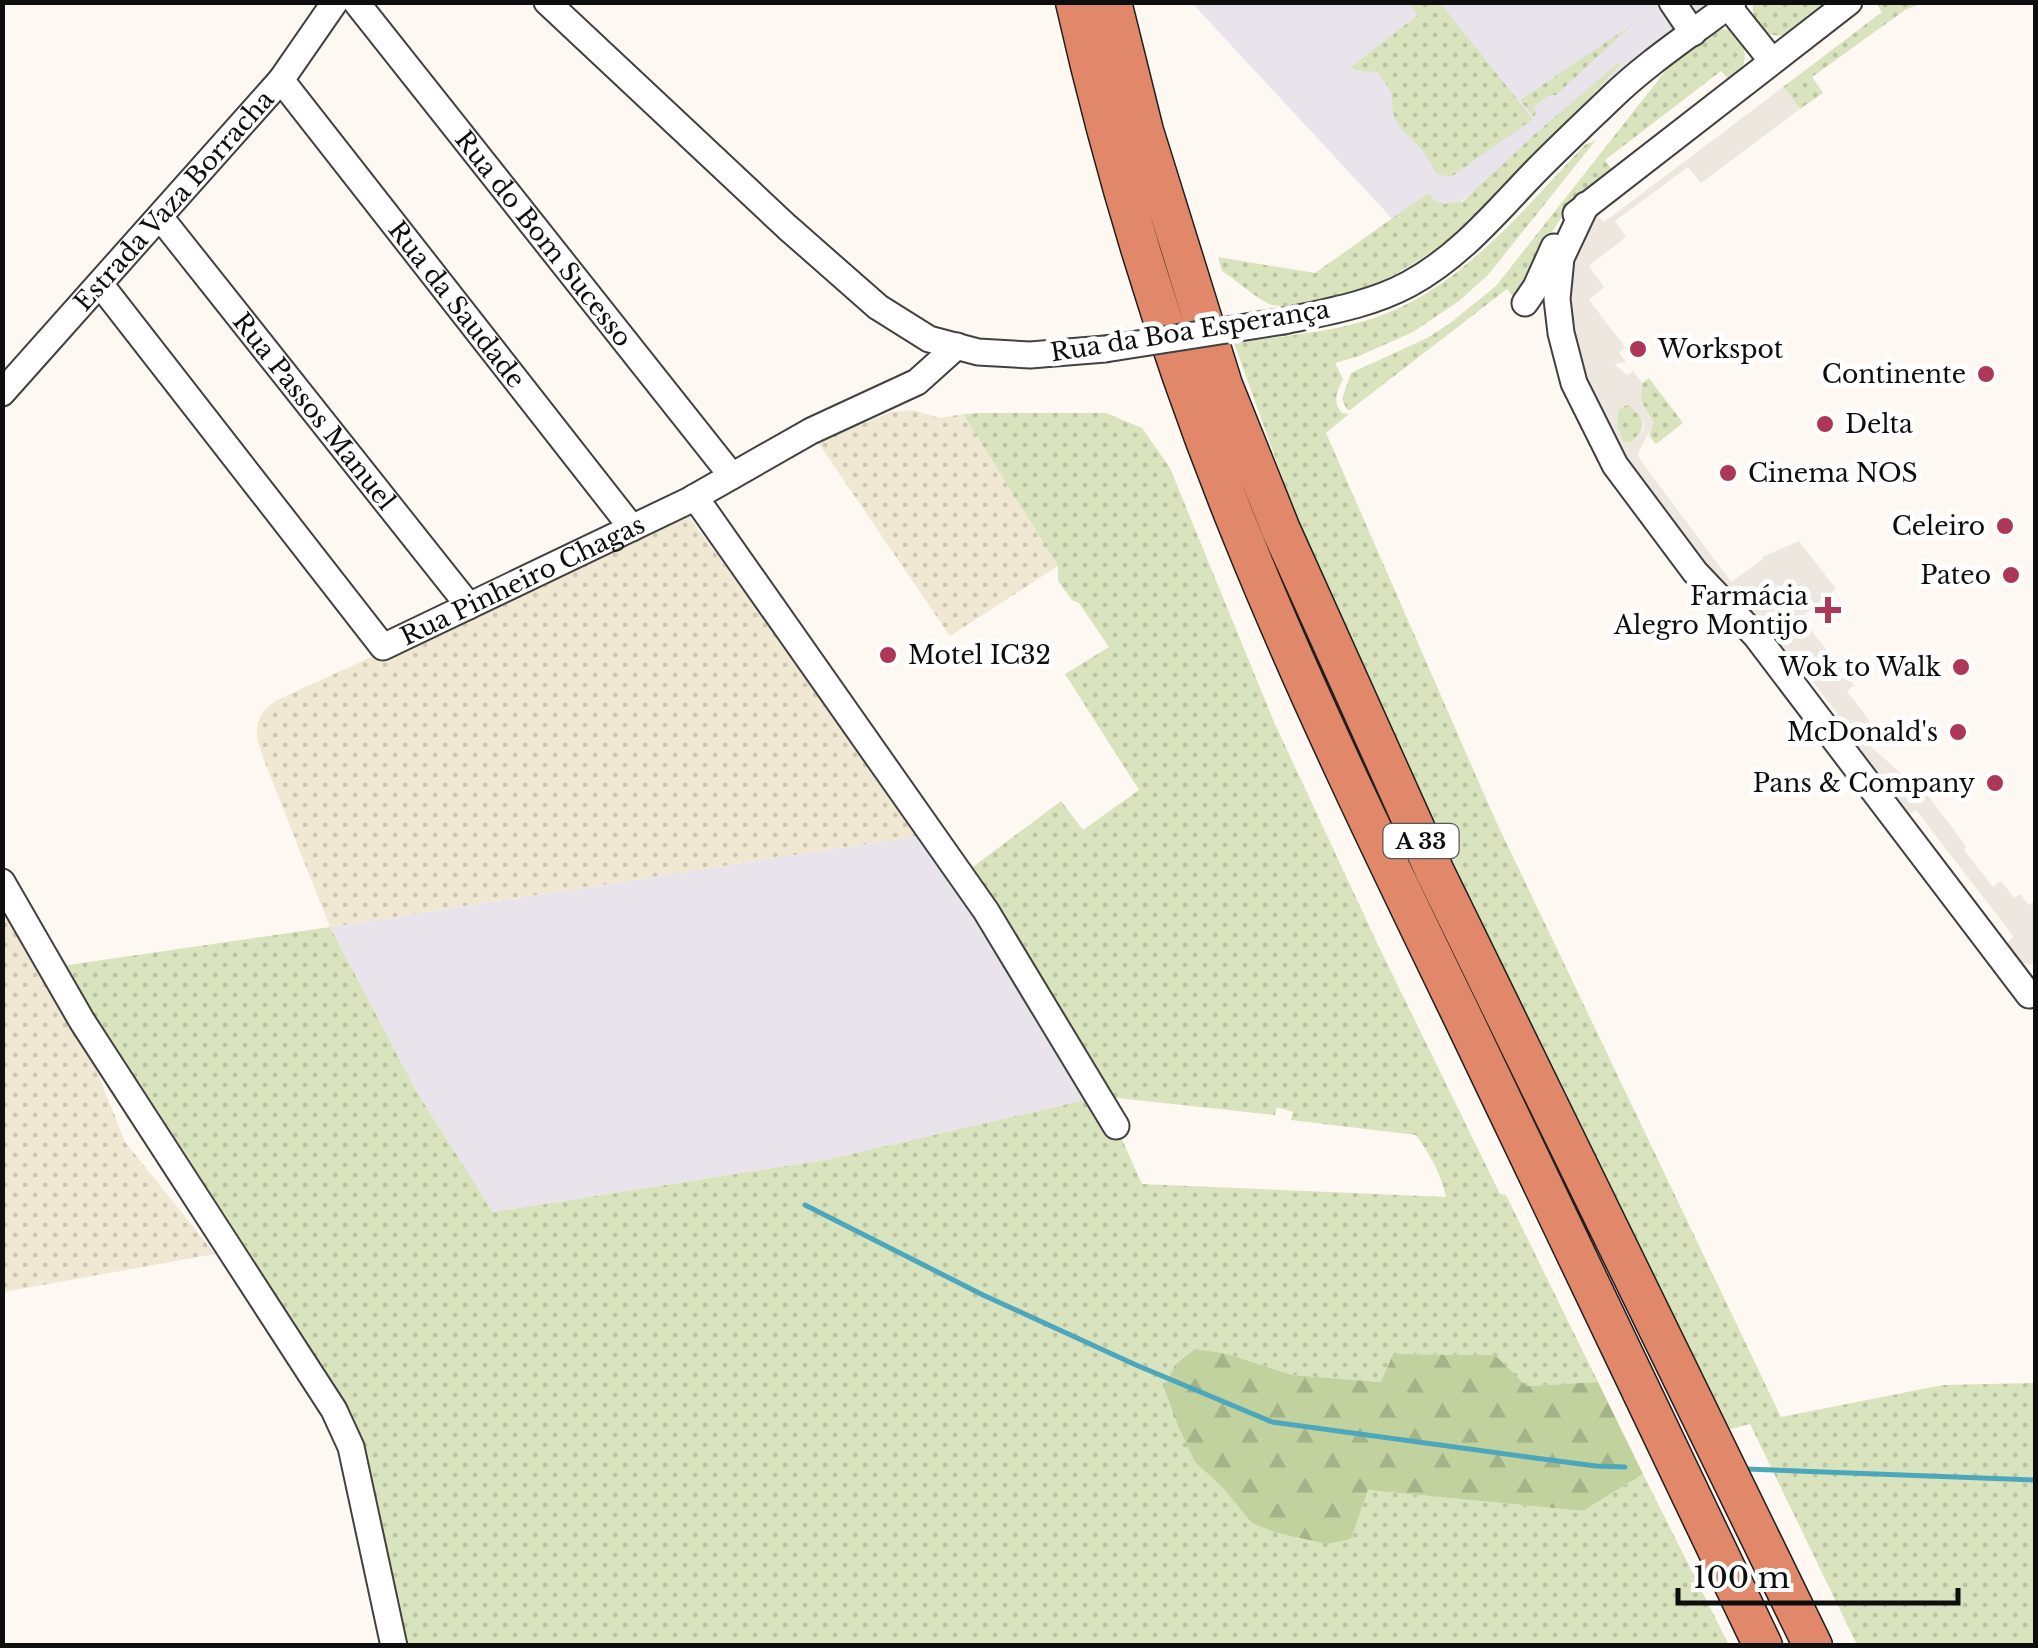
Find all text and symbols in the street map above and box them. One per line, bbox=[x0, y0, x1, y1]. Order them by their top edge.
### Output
street label: Estrada Vaza Borracha bbox=[67, 84, 280, 317]
street label: Rua do Bom Sucesso bbox=[449, 124, 639, 353]
street label: Rua da Saudade bbox=[382, 215, 532, 394]
street label: Rua da Boa Esperança bbox=[1048, 294, 1332, 368]
street label: Rua Passos Manuel bbox=[226, 306, 402, 516]
place label: Workspot bbox=[1657, 334, 1784, 365]
marker: Workspot bbox=[1627, 338, 1649, 360]
place label: Continente bbox=[1822, 359, 1966, 390]
marker: Continente bbox=[1975, 363, 1997, 385]
place label: Delta bbox=[1845, 409, 1913, 440]
marker: Delta bbox=[1814, 413, 1836, 435]
place label: Cinema NOS bbox=[1748, 458, 1918, 489]
marker: Cinema NOS bbox=[1717, 462, 1739, 484]
street label: Rua Pinheiro Chagas bbox=[396, 509, 650, 652]
place label: Celeiro bbox=[1892, 511, 1985, 542]
marker: Celeiro bbox=[1994, 515, 2016, 537]
place label: Pateo bbox=[1920, 560, 1991, 591]
marker: Pateo bbox=[2000, 564, 2022, 586]
place label: Farmácia Alegro Montijo bbox=[1613, 581, 1808, 641]
marker: Farmácia Alegro Montijo bbox=[1817, 599, 1839, 621]
place label: Motel IC32 bbox=[908, 640, 1051, 671]
marker: Motel IC32 bbox=[877, 644, 899, 666]
place label: Wok to Walk bbox=[1777, 652, 1942, 683]
marker: Wok to Walk bbox=[1950, 656, 1972, 678]
place label: McDonald's bbox=[1787, 717, 1938, 748]
marker: McDonald's bbox=[1947, 721, 1969, 743]
place label: Pans & Company bbox=[1753, 768, 1975, 799]
marker: Pans & Company bbox=[1984, 772, 2006, 794]
road number: A 33 bbox=[1384, 824, 1458, 858]
scale bar bbox=[1678, 1543, 1958, 1605]
text: 100 m bbox=[1693, 1559, 1790, 1596]

